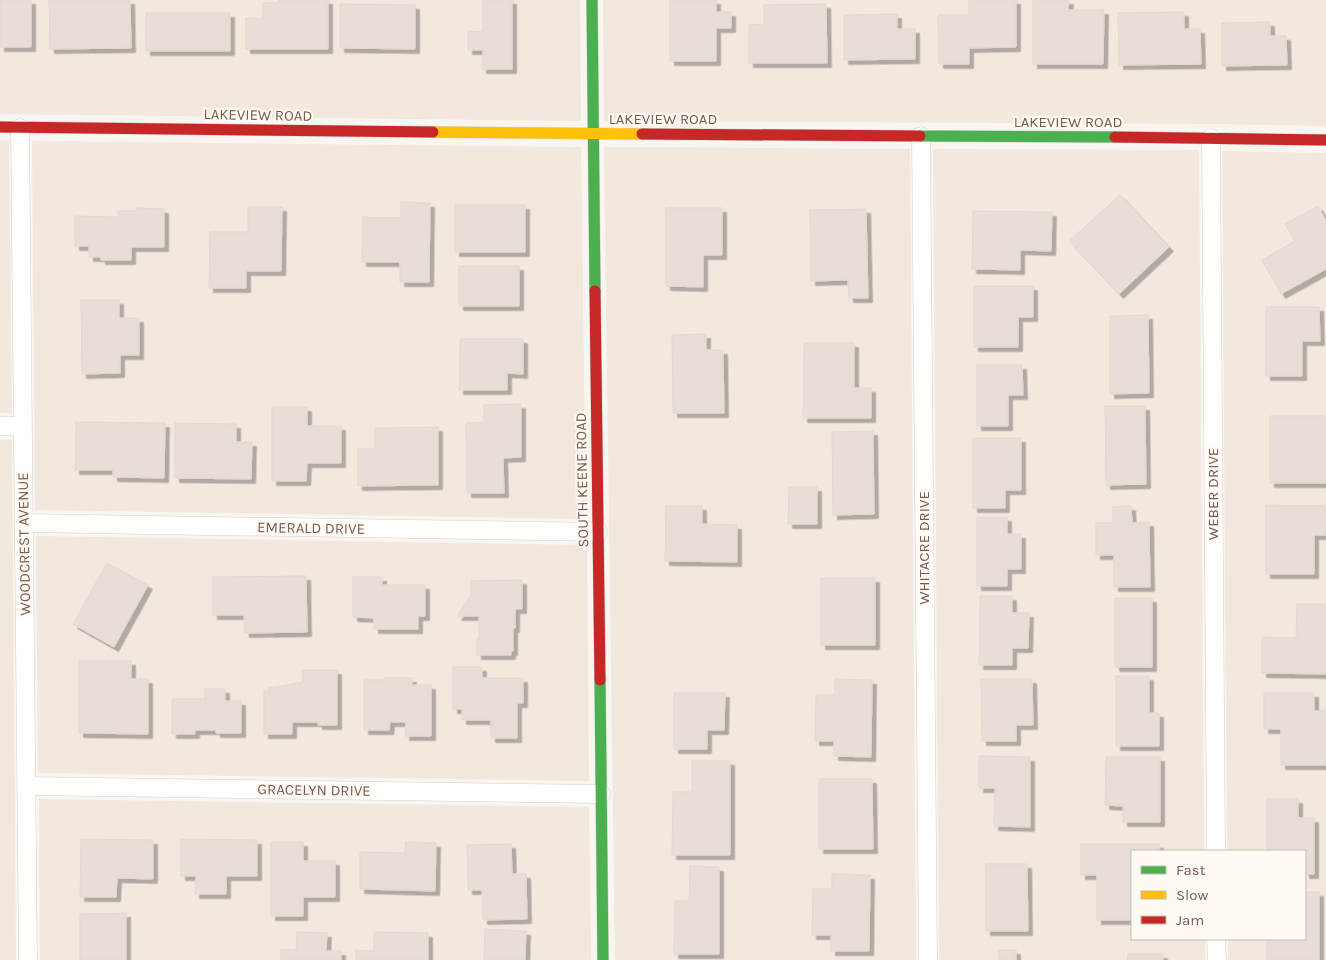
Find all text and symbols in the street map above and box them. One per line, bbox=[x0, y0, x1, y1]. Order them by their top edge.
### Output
street label: LAKEVIEW ROAD bbox=[204, 105, 312, 125]
street label: LAKEVIEW ROAD bbox=[609, 110, 717, 128]
street label: LAKEVIEW ROAD bbox=[1014, 113, 1122, 131]
street label: SOUTH KEENE ROAD bbox=[572, 412, 592, 548]
street label: WEBER DRIVE bbox=[1204, 448, 1222, 540]
street label: WOODCREST AVENUE bbox=[14, 472, 34, 616]
street label: WHITACRE DRIVE bbox=[915, 491, 933, 605]
street label: EMERALD DRIVE bbox=[257, 518, 365, 538]
street label: GRACELYN DRIVE bbox=[257, 780, 371, 800]
legend bbox=[1131, 850, 1306, 940]
text: Fast bbox=[1176, 861, 1206, 879]
text: Slow bbox=[1176, 886, 1208, 904]
text: Jam bbox=[1176, 911, 1204, 929]

